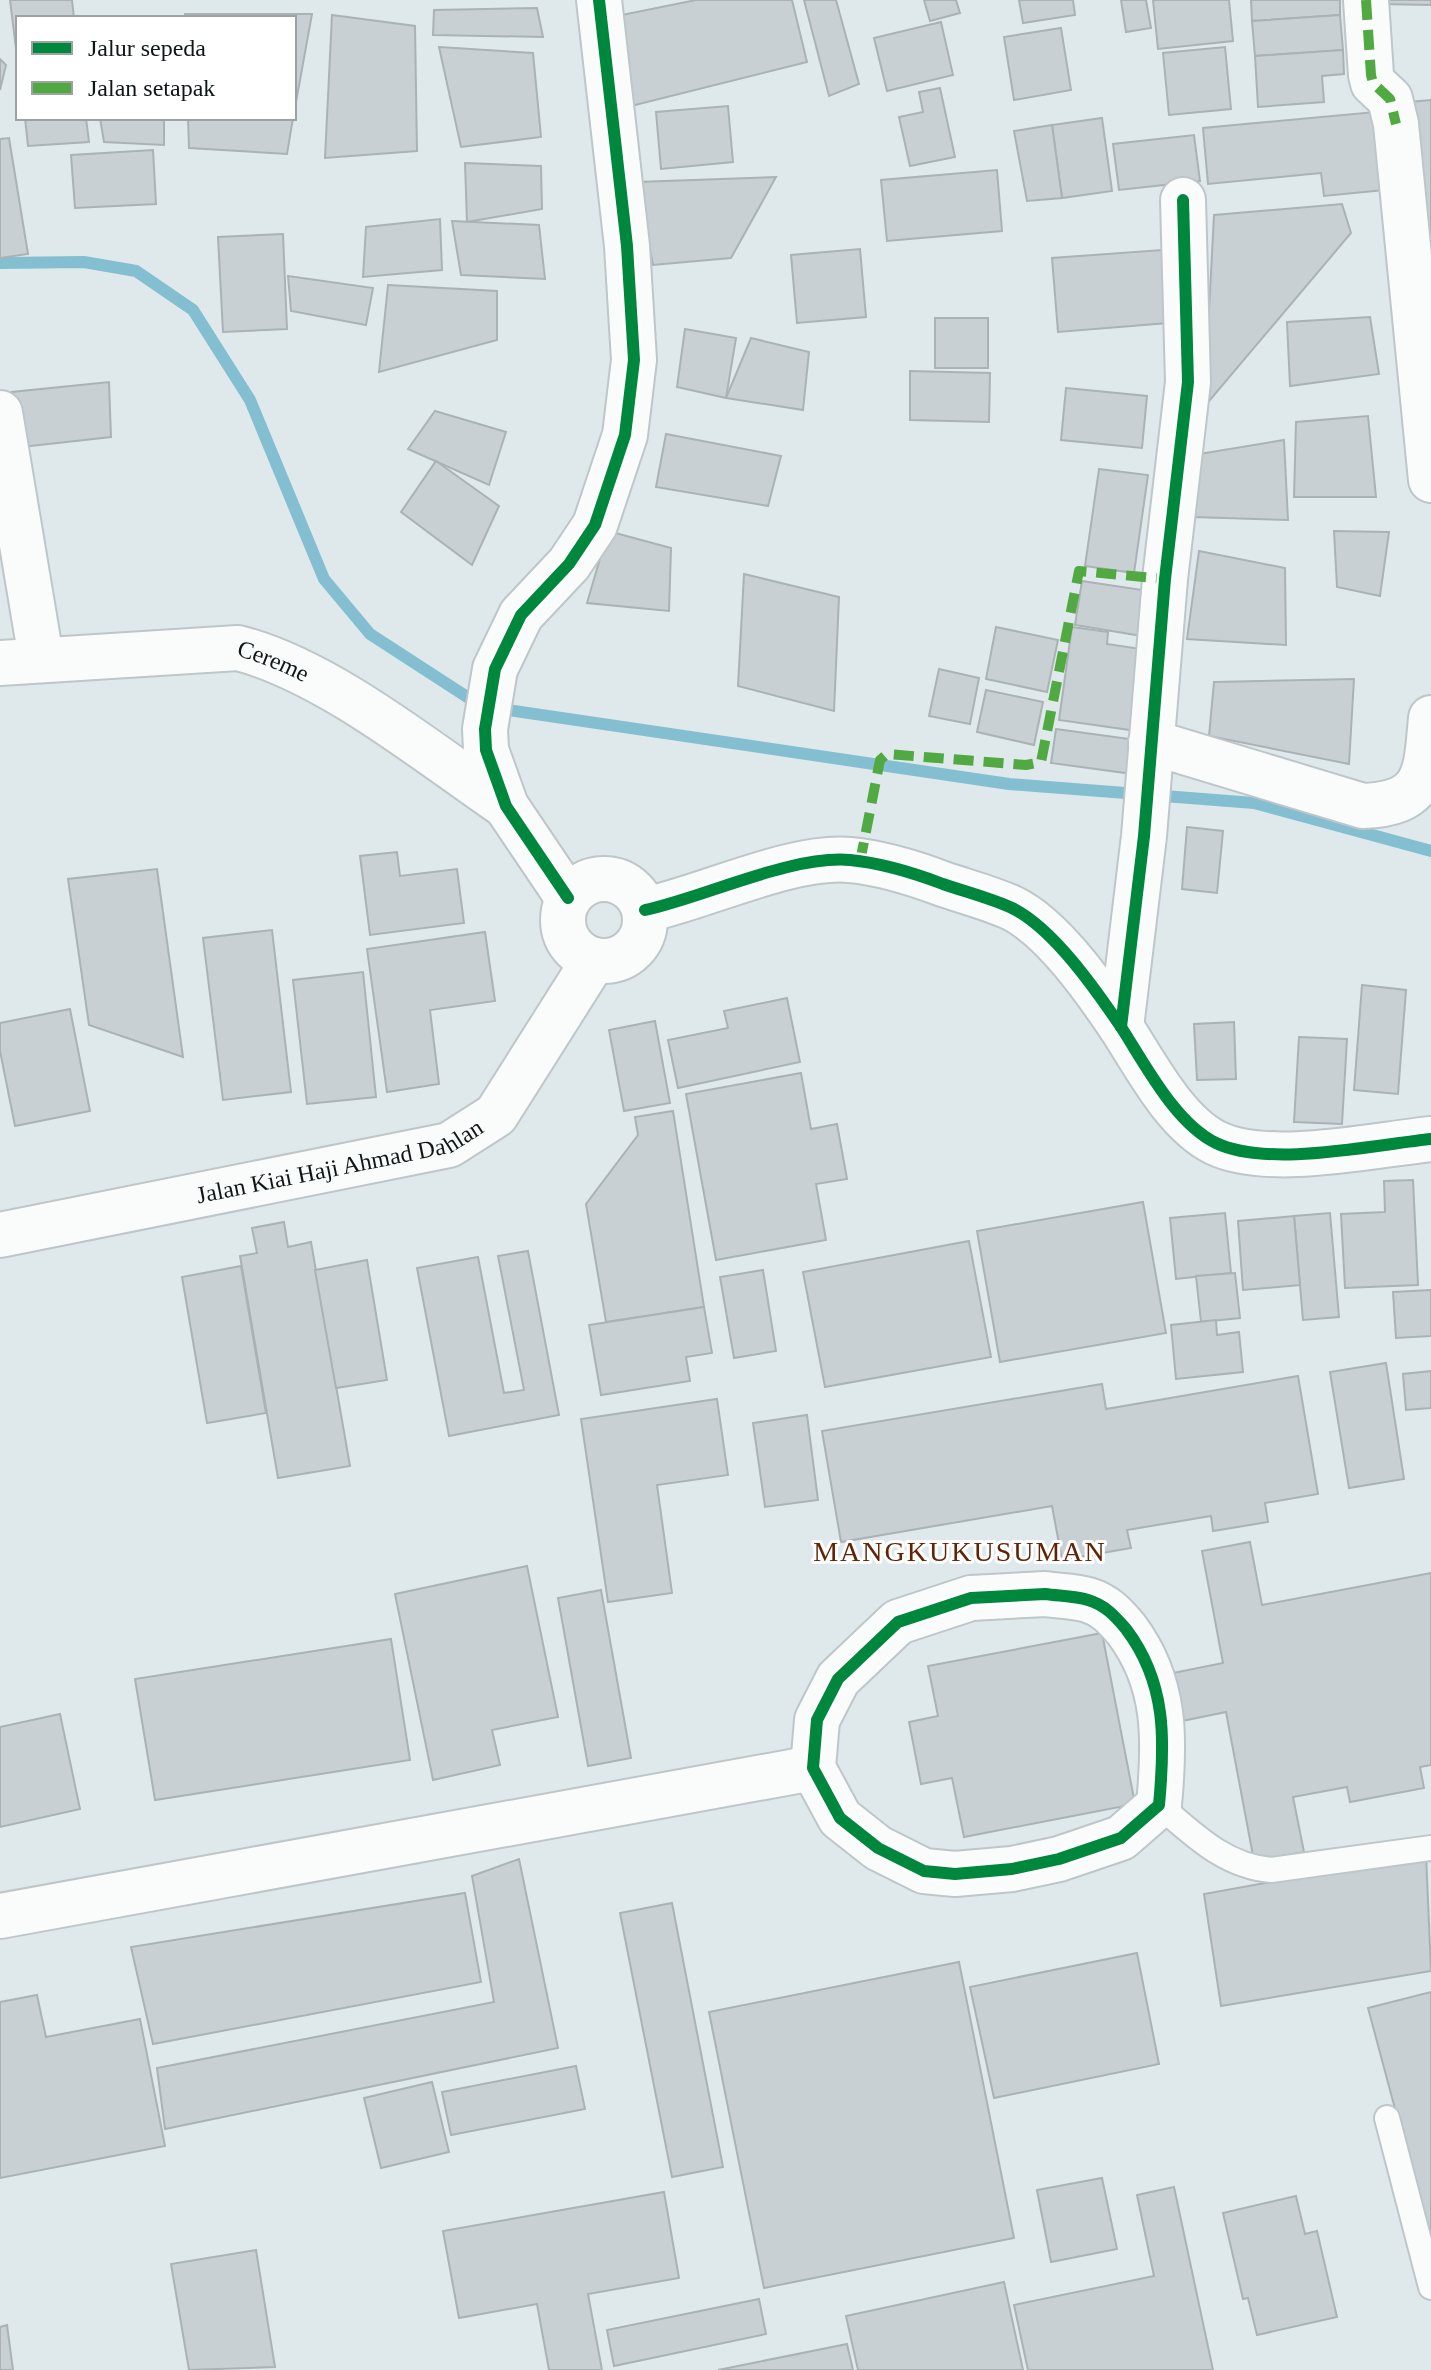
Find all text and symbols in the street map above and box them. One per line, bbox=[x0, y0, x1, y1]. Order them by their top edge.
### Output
legend bbox=[16, 16, 296, 120]
text: Jalur sepeda bbox=[88, 35, 206, 61]
text: Jalan setapak bbox=[88, 75, 215, 101]
street label: Cereme bbox=[235, 635, 313, 687]
street label: Jalan Kiai Haji Ahmad Dahlan bbox=[194, 1114, 488, 1208]
district label: MANGKUKUSUMAN bbox=[813, 1536, 1107, 1567]

